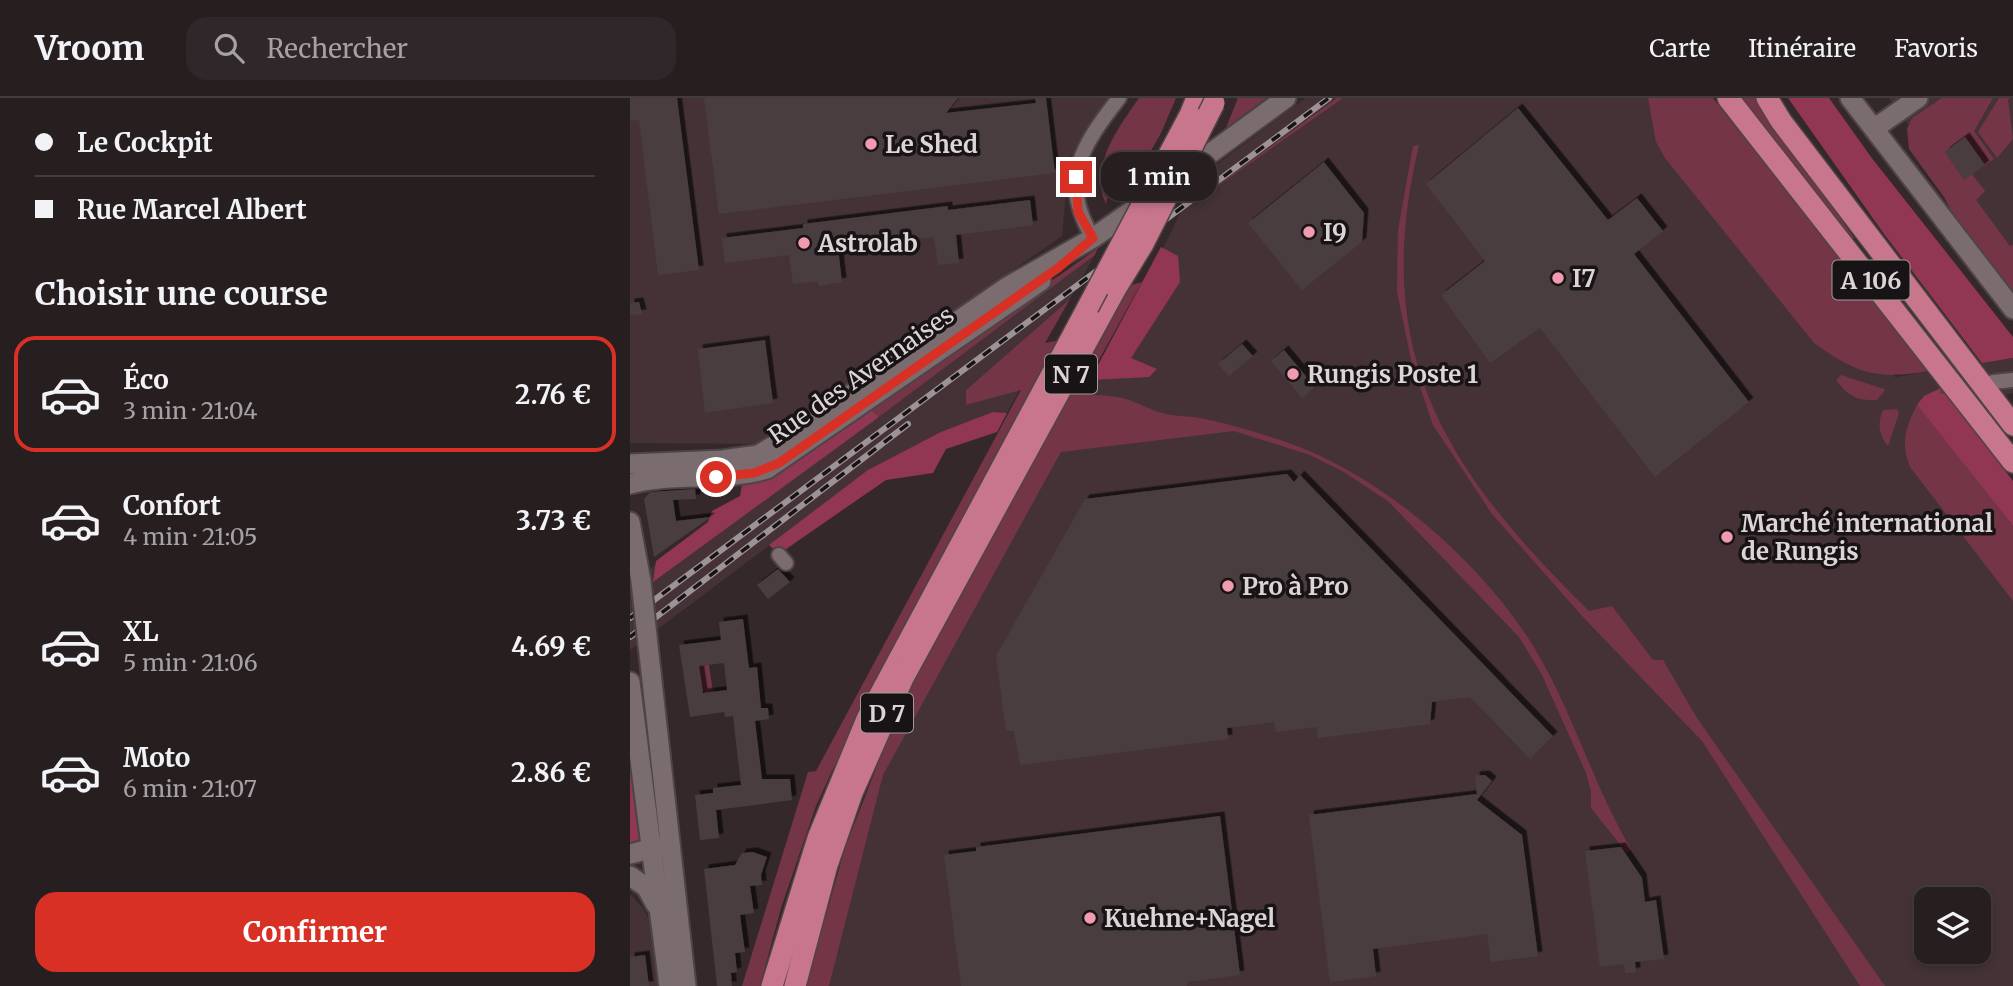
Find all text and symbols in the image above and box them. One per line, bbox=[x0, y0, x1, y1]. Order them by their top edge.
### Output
search box bbox=[186, 17, 676, 80]
text: Vroom bbox=[35, 28, 144, 69]
icon: search bbox=[210, 29, 248, 67]
text: Rechercher bbox=[266, 32, 408, 65]
text: Carte bbox=[1649, 33, 1710, 64]
text: Itinéraire bbox=[1748, 33, 1856, 64]
text: Favoris bbox=[1894, 33, 1978, 64]
text: Le Cockpit bbox=[77, 126, 213, 159]
place label: Le Shed bbox=[885, 129, 978, 160]
marker: Le Shed bbox=[863, 136, 879, 152]
callout: 1 min bbox=[1101, 153, 1216, 202]
route end bbox=[1060, 161, 1092, 193]
text: 1 min bbox=[1128, 162, 1190, 191]
text: Rue Marcel Albert bbox=[77, 193, 307, 226]
place label: I9 bbox=[1323, 217, 1347, 248]
marker: I9 bbox=[1301, 224, 1317, 240]
place label: Astrolab bbox=[817, 228, 918, 259]
marker: Astrolab bbox=[796, 235, 812, 251]
road number: A 106 bbox=[1832, 260, 1910, 300]
place label: I7 bbox=[1572, 263, 1596, 294]
marker: I7 bbox=[1550, 270, 1566, 286]
text: Choisir une course bbox=[35, 274, 328, 314]
street label: Rue des Avernaises bbox=[762, 299, 960, 451]
road number: N 7 bbox=[1045, 354, 1097, 394]
place label: Rungis Poste 1 bbox=[1307, 359, 1478, 390]
icon: car bbox=[39, 363, 102, 426]
text: Éco bbox=[123, 363, 169, 396]
marker: Rungis Poste 1 bbox=[1285, 366, 1301, 382]
text: 2.76 € bbox=[515, 378, 591, 411]
text: 3 min · 21:04 bbox=[123, 396, 258, 425]
route start bbox=[700, 461, 732, 493]
icon: car bbox=[39, 489, 102, 552]
text: Confort bbox=[123, 489, 221, 522]
text: 3.73 € bbox=[516, 504, 591, 537]
place label: Marché international de Rungis bbox=[1741, 508, 1993, 567]
text: 4 min · 21:05 bbox=[123, 522, 258, 551]
marker: Marché international de Rungis bbox=[1719, 529, 1735, 545]
place label: Pro à Pro bbox=[1242, 571, 1349, 602]
marker: Pro à Pro bbox=[1220, 578, 1236, 594]
icon: car bbox=[39, 615, 102, 678]
text: XL bbox=[123, 615, 159, 648]
text: 4.69 € bbox=[511, 630, 591, 663]
text: 5 min · 21:06 bbox=[123, 648, 258, 677]
road number: D 7 bbox=[861, 694, 913, 733]
icon: car bbox=[39, 741, 102, 804]
text: Moto bbox=[123, 741, 190, 774]
text: 2.86 € bbox=[511, 756, 591, 789]
text: 6 min · 21:07 bbox=[123, 774, 257, 803]
map controls bbox=[1914, 887, 1991, 964]
button: layers bbox=[1914, 887, 1991, 964]
button: Confirmer bbox=[35, 892, 595, 972]
place label: Kuehne+Nagel bbox=[1104, 903, 1275, 934]
marker: Kuehne+Nagel bbox=[1082, 910, 1098, 926]

